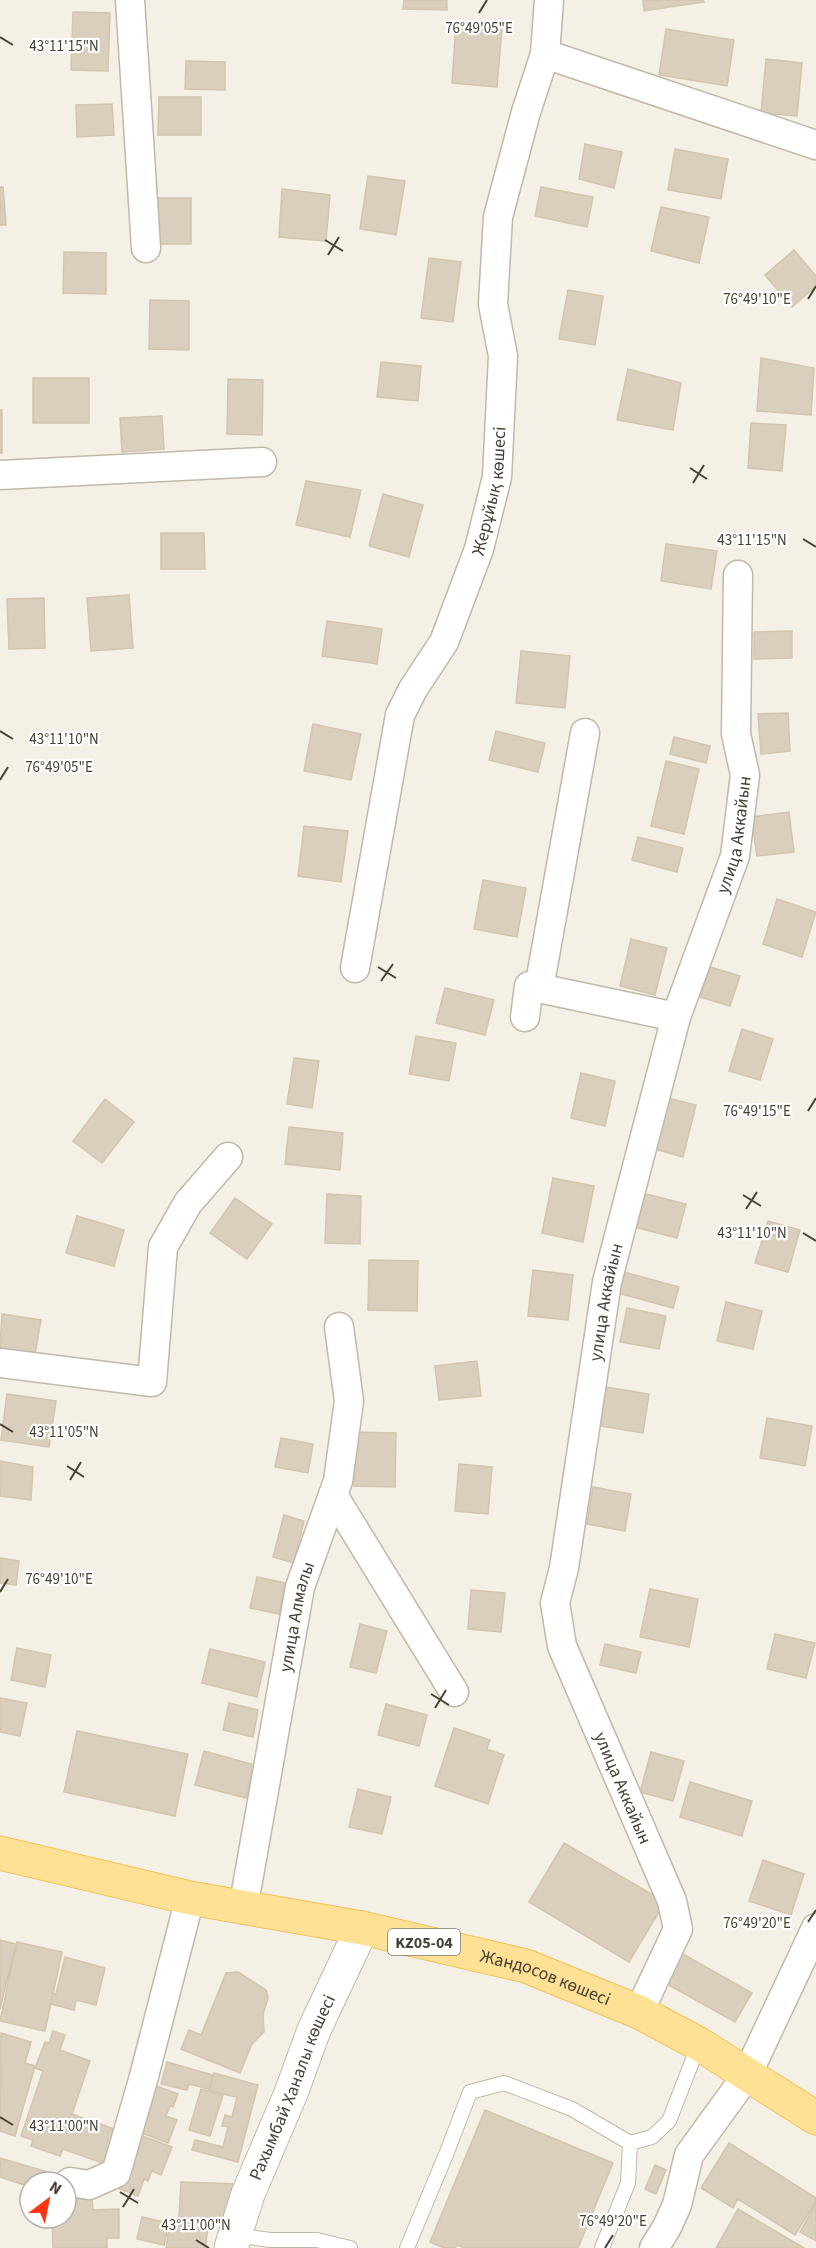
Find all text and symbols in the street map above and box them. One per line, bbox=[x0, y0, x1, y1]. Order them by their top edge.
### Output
text: 76°49'05"E bbox=[445, 18, 513, 39]
text: 43°11'15"N bbox=[29, 36, 99, 57]
text: 76°49'10"E bbox=[723, 289, 791, 310]
street label: Жерұйық көшесі bbox=[466, 426, 512, 558]
text: 43°11'15"N bbox=[717, 530, 787, 551]
text: 43°11'10"N bbox=[29, 729, 99, 750]
text: 76°49'05"E bbox=[25, 757, 93, 778]
street label: улица Аккайын bbox=[710, 775, 758, 897]
text: 76°49'15"E bbox=[723, 1101, 791, 1122]
text: 43°11'10"N bbox=[717, 1223, 787, 1244]
street label: улица Аккайын bbox=[583, 1240, 630, 1363]
text: 43°11'05"N bbox=[29, 1422, 99, 1443]
street label: улица Алмалы bbox=[273, 1558, 321, 1674]
text: 76°49'10"E bbox=[25, 1569, 93, 1590]
street label: улица Аккайын bbox=[588, 1728, 657, 1848]
text: 76°49'20"E bbox=[723, 1913, 791, 1934]
road number: KZ05-04 bbox=[388, 1929, 460, 1955]
street label: Жандосов көшесі bbox=[477, 1944, 614, 2012]
street label: Рахымбай Ханалы көшесі bbox=[243, 1991, 342, 2184]
text: 43°11'00"N bbox=[29, 2116, 99, 2137]
north arrow bbox=[18, 2170, 78, 2230]
text: N bbox=[45, 2176, 66, 2200]
text: 76°49'20"E bbox=[579, 2211, 647, 2232]
text: 43°11'00"N bbox=[161, 2215, 231, 2236]

